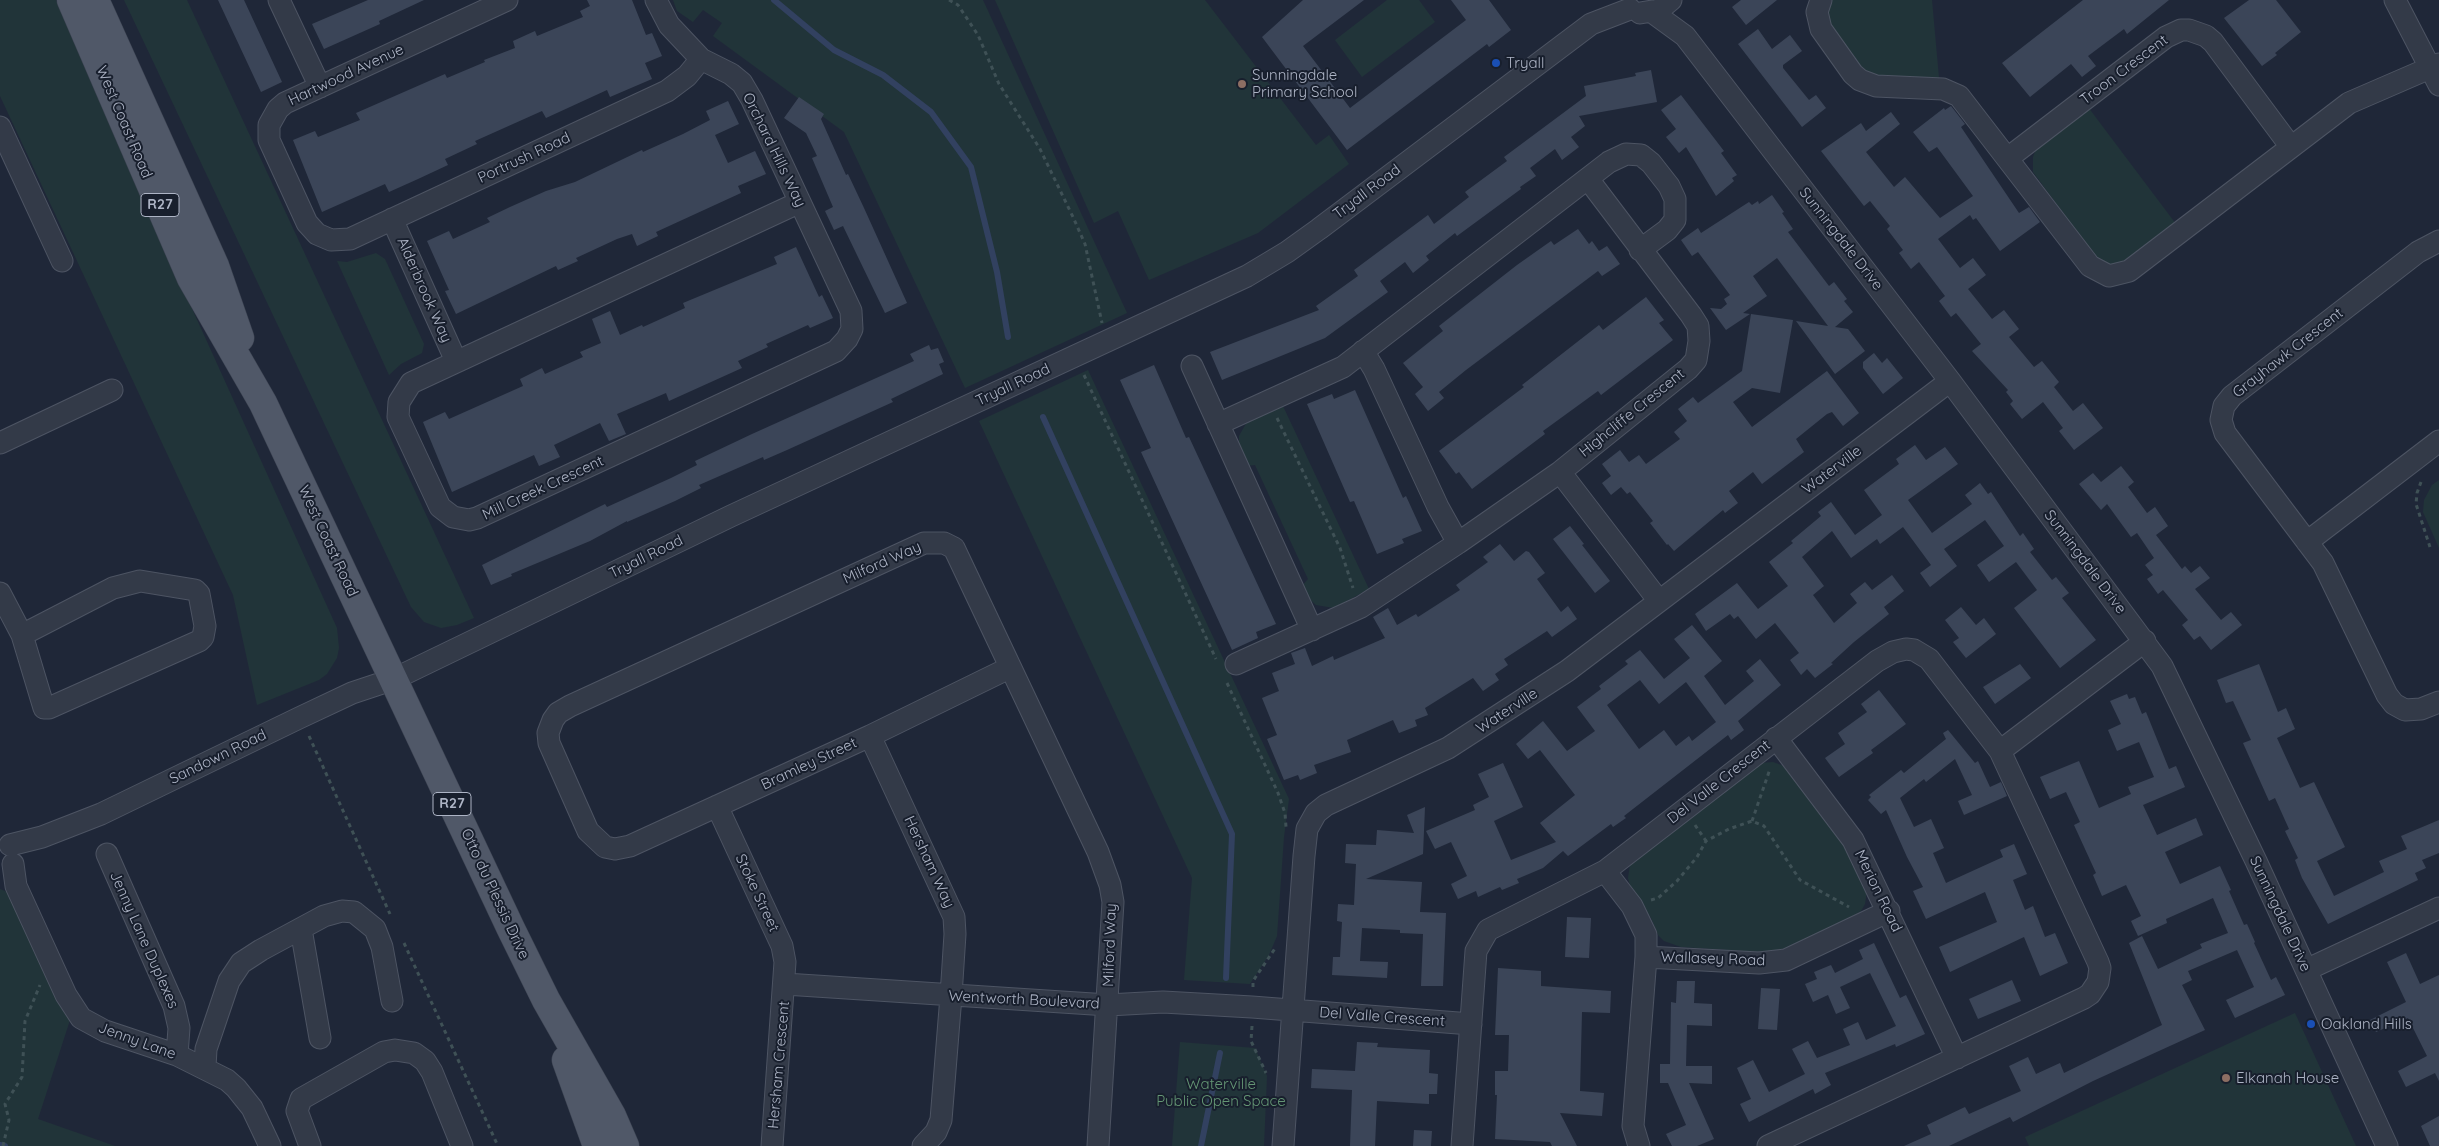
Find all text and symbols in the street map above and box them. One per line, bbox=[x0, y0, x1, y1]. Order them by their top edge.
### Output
street label: Troon Crescent bbox=[2077, 31, 2171, 109]
street label: Hartwood Avenue bbox=[285, 40, 407, 110]
place label: Tryall bbox=[1506, 54, 1544, 72]
marker: Tryall bbox=[1490, 57, 1502, 69]
street label: West Coast Road bbox=[92, 63, 156, 181]
place label: Sunningdale Primary School bbox=[1252, 66, 1357, 101]
marker: Sunningdale Primary School bbox=[1236, 78, 1248, 90]
street label: Orchard Hills Way bbox=[739, 90, 809, 210]
street label: Portrush Road bbox=[475, 129, 573, 187]
street label: Tryall Road bbox=[1330, 161, 1404, 223]
street label: Sunningdale Drive bbox=[1795, 184, 1887, 294]
road number: R27 bbox=[141, 194, 179, 216]
street label: Alderbrook Way bbox=[393, 235, 455, 345]
street label: Grayhawk Crescent bbox=[2229, 304, 2347, 402]
street label: Tryall Road bbox=[973, 360, 1053, 410]
street label: Highcliffe Crescent bbox=[1576, 365, 1688, 461]
street label: Waterville bbox=[1799, 442, 1865, 498]
street label: Mill Creek Crescent bbox=[480, 452, 606, 524]
street label: West Coast Road bbox=[294, 483, 362, 599]
street label: Sunningdale Drive bbox=[2040, 507, 2130, 617]
street label: Tryall Road bbox=[606, 531, 686, 583]
street label: Milford Way bbox=[840, 538, 924, 588]
street label: Waterville bbox=[1473, 684, 1541, 738]
street label: Sandown Road bbox=[167, 726, 269, 788]
street label: Bramley Street bbox=[758, 734, 860, 794]
street label: Del Valle Crescent bbox=[1664, 736, 1774, 828]
road number: R27 bbox=[433, 792, 471, 816]
street label: Hersham Way bbox=[900, 813, 958, 911]
street label: Otto du Plessis Drive bbox=[457, 826, 533, 962]
street label: Merion Road bbox=[1850, 847, 1906, 935]
street label: Stoke Street bbox=[731, 851, 783, 935]
street label: Sunningdale Drive bbox=[2245, 853, 2315, 975]
street label: Jenny Lane Duplexes bbox=[106, 869, 182, 1011]
street label: Milford Way bbox=[1100, 903, 1120, 987]
street label: Wallasey Road bbox=[1660, 948, 1766, 970]
street label: Wentworth Boulevard bbox=[948, 987, 1100, 1013]
street label: Hersham Crescent bbox=[764, 1000, 794, 1130]
street label: Del Valle Crescent bbox=[1319, 1004, 1445, 1030]
place label: Oakland Hills bbox=[2321, 1015, 2412, 1033]
marker: Oakland Hills bbox=[2305, 1018, 2317, 1030]
street label: Jenny Lane bbox=[96, 1019, 178, 1063]
place label: Elkanah House bbox=[2236, 1069, 2339, 1087]
marker: Elkanah House bbox=[2220, 1072, 2232, 1084]
park label: Waterville Public Open Space bbox=[1156, 1075, 1286, 1110]

